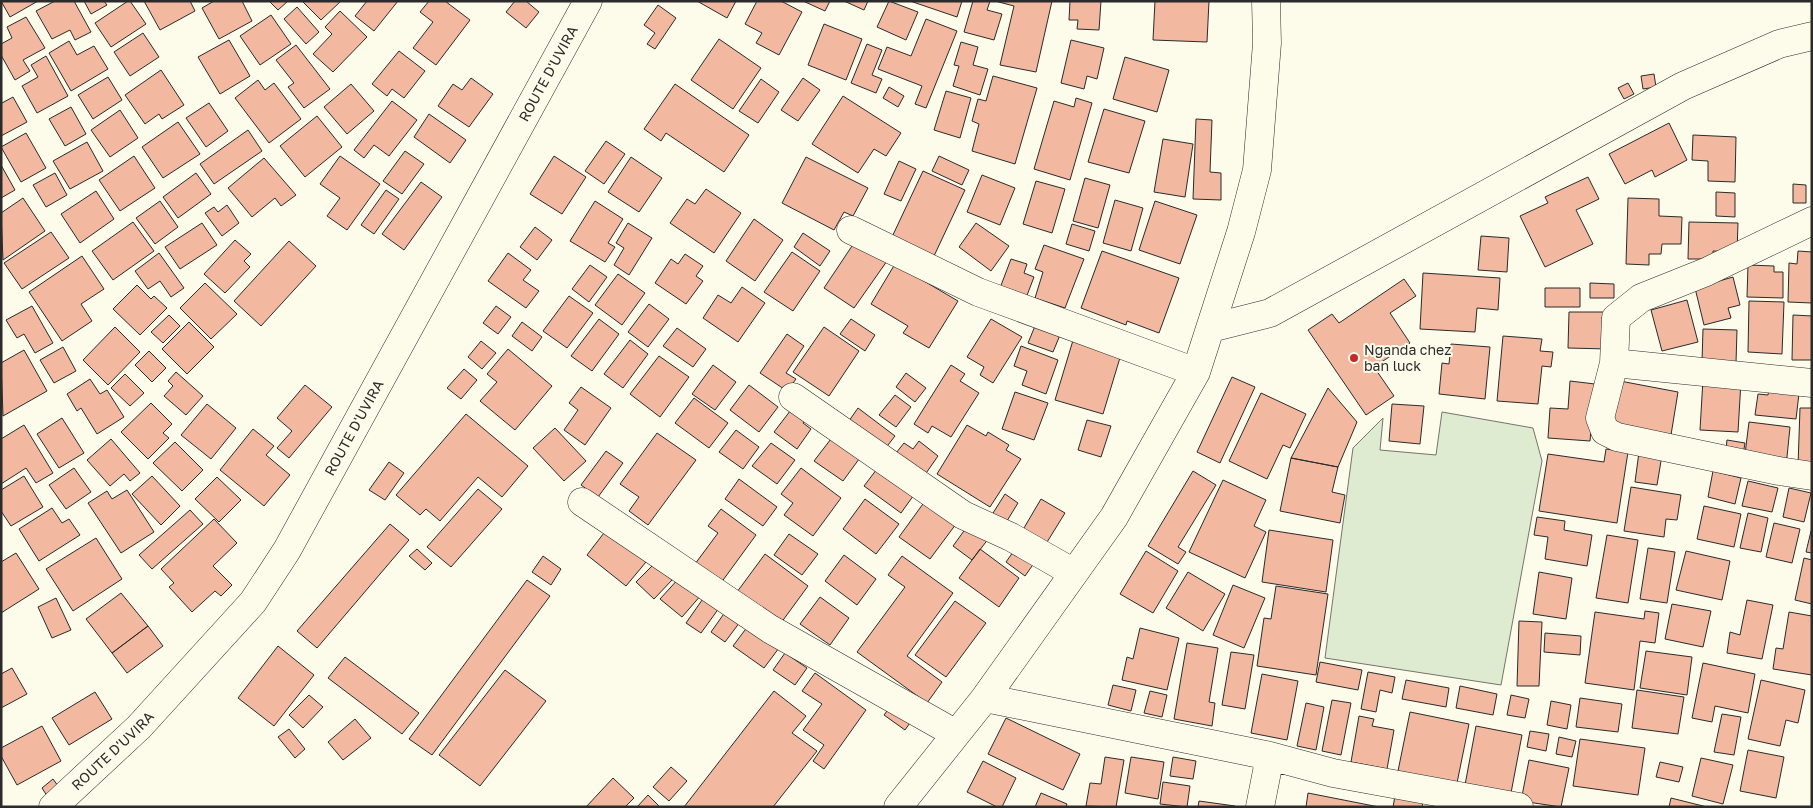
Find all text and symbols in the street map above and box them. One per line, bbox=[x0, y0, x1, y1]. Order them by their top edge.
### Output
street label: ROUTE D'UVIRA bbox=[515, 22, 581, 124]
place label: Nganda chez ban luck bbox=[1364, 341, 1451, 374]
marker: Nganda chez ban luck bbox=[1348, 352, 1360, 364]
street label: ROUTE D'UVIRA bbox=[320, 376, 387, 479]
street label: ROUTE D'UVIRA bbox=[68, 707, 157, 793]

